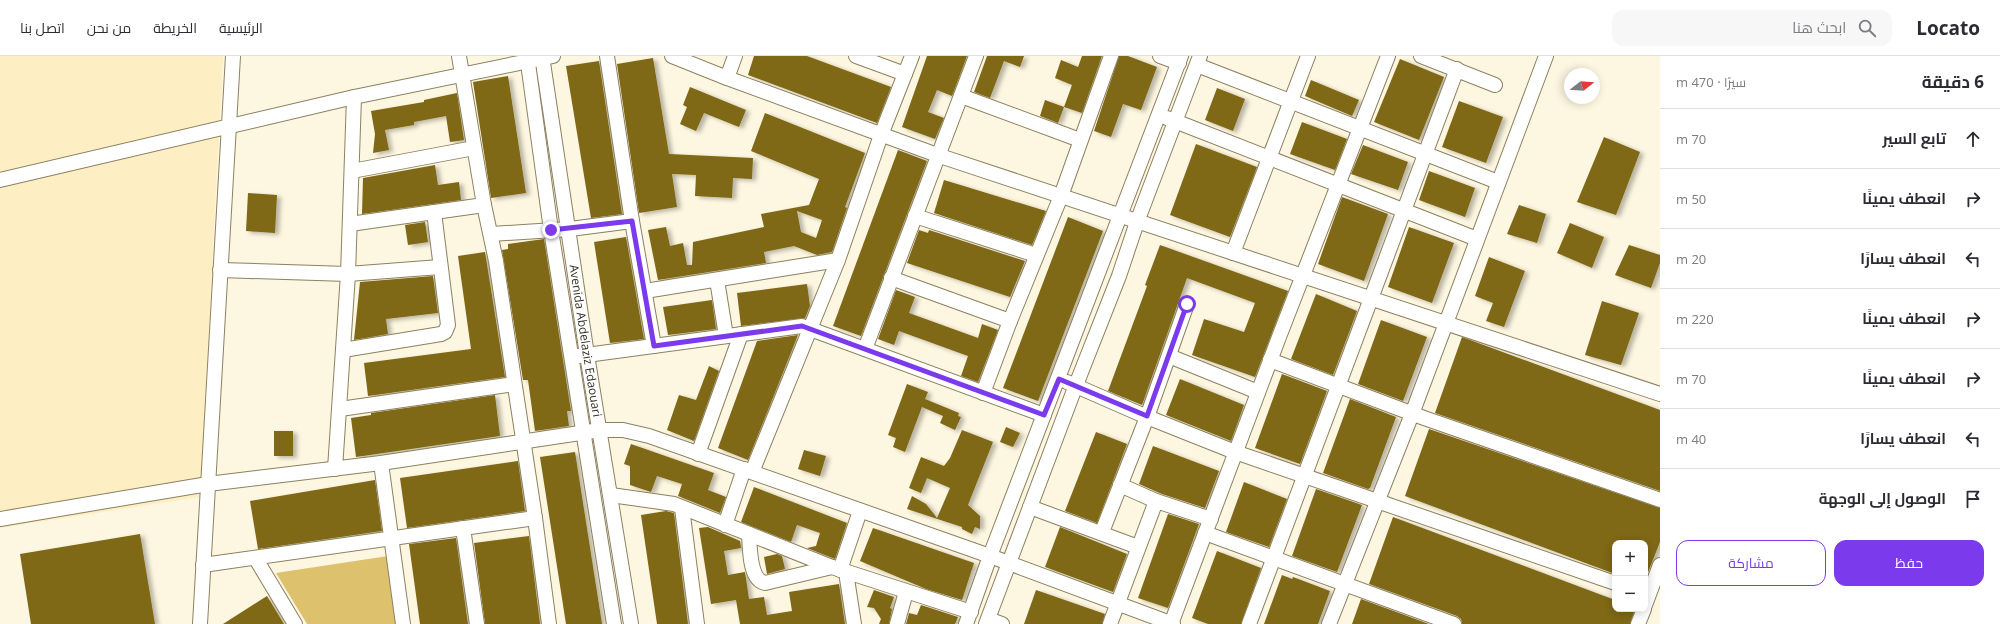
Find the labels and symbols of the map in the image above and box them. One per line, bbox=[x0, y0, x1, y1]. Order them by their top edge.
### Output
north arrow bbox=[1564, 68, 1600, 104]
route end bbox=[542, 221, 560, 239]
street label: Avenida Abdelaziz Edaouari bbox=[565, 263, 606, 418]
route start bbox=[1178, 295, 1196, 313]

